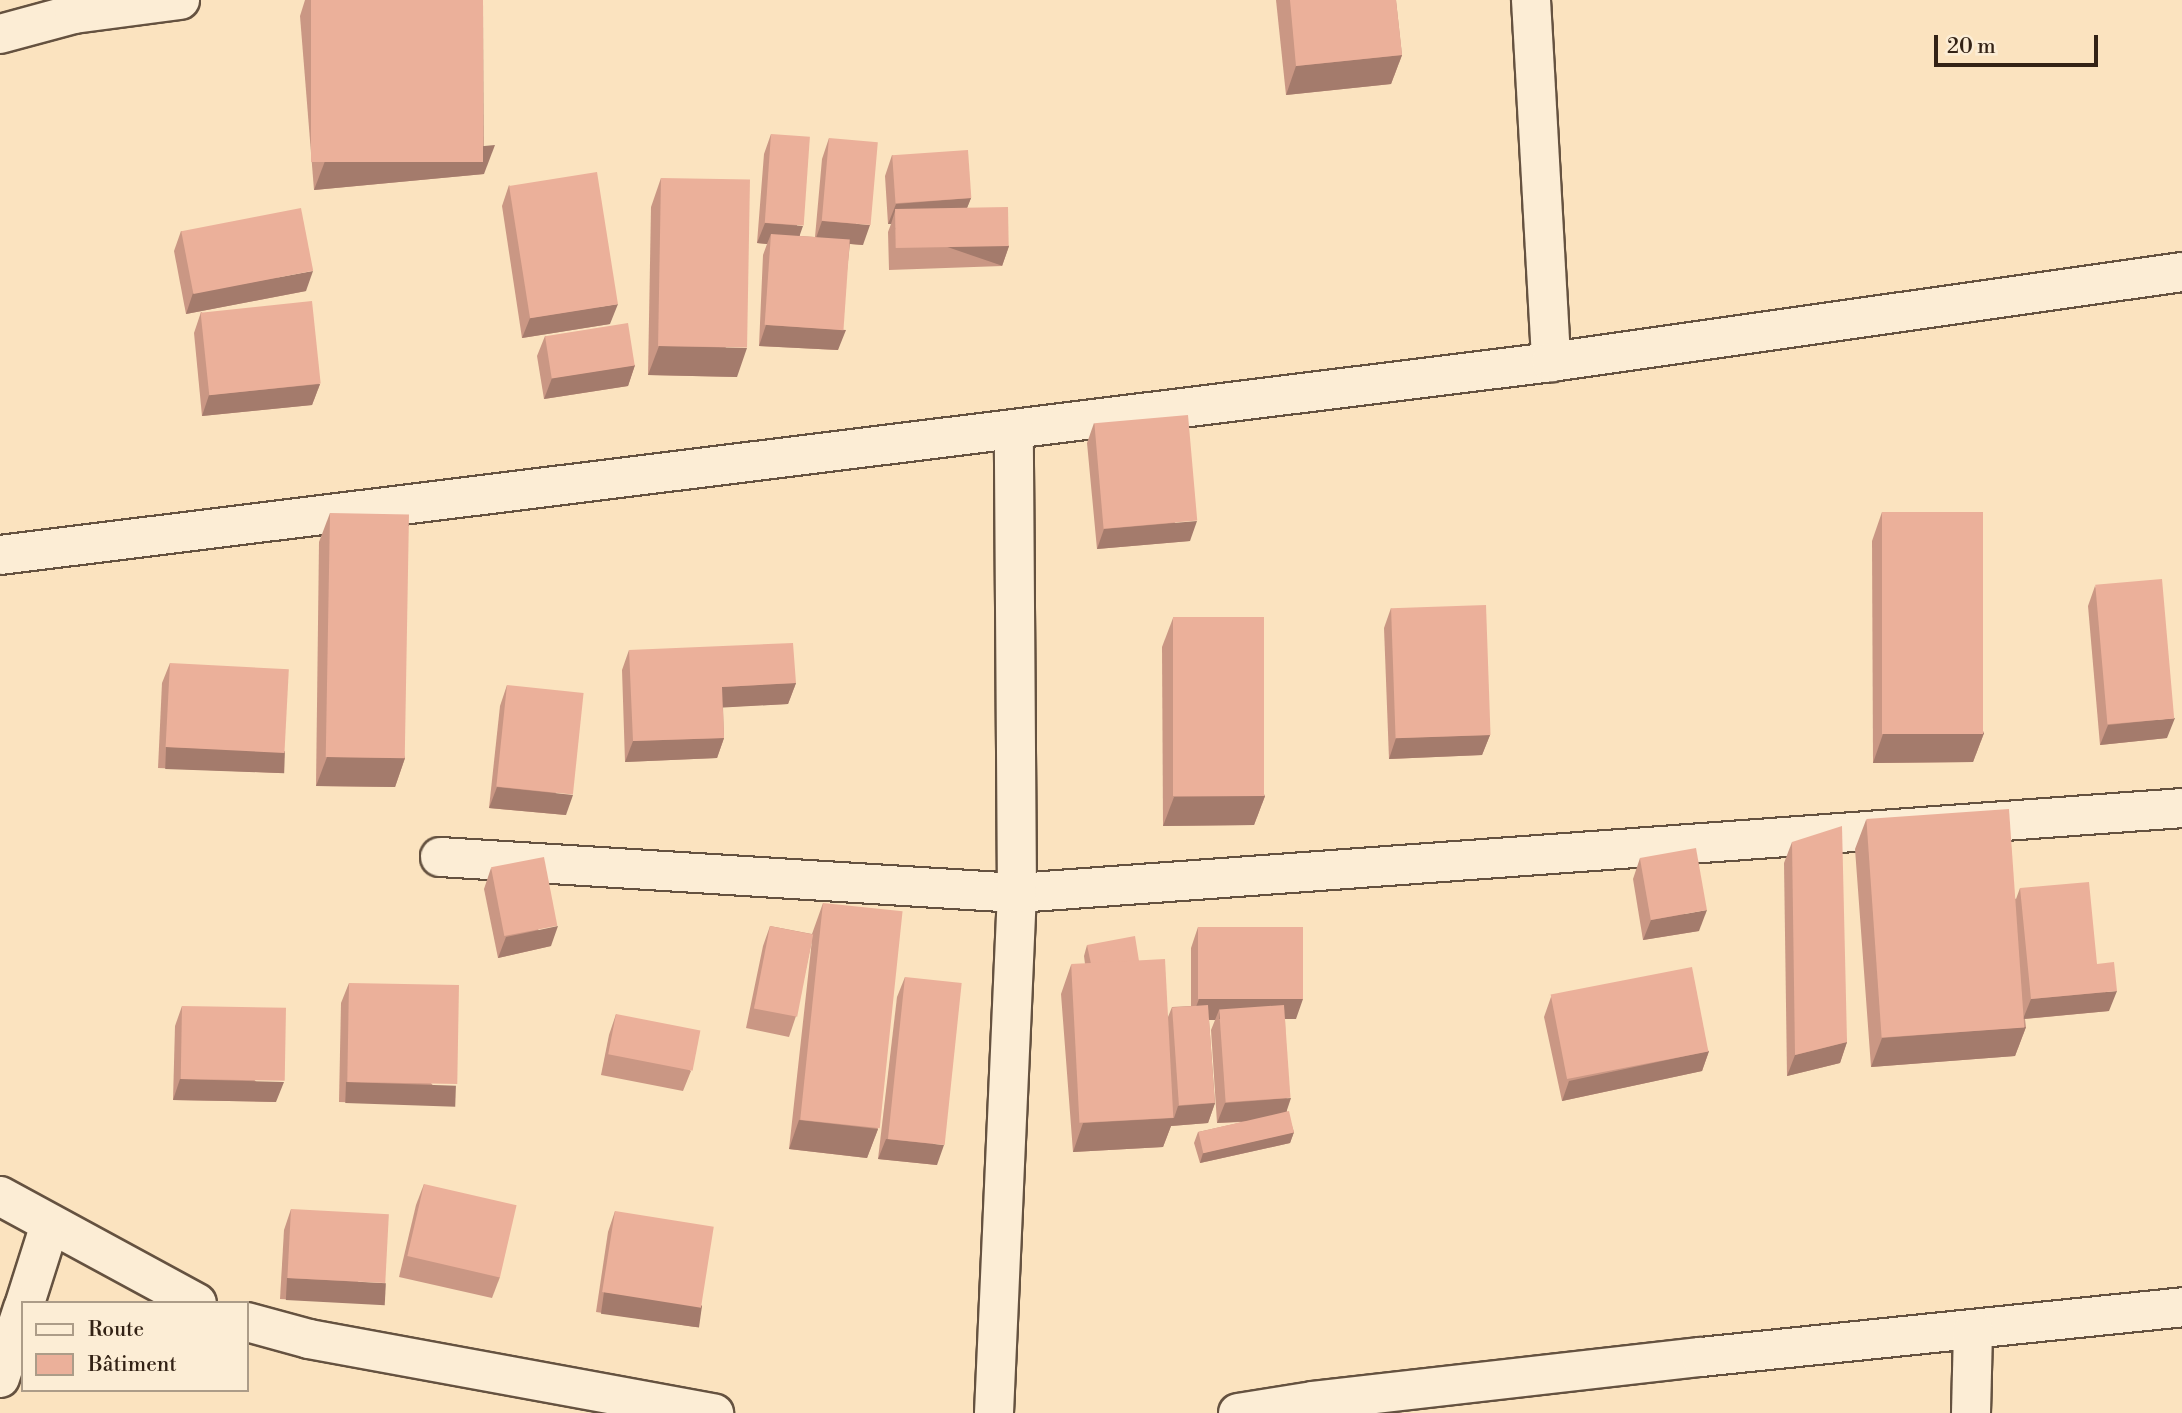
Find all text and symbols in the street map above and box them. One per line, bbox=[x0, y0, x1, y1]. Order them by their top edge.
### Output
scale bar bbox=[1937, 21, 2102, 65]
text: 20 m bbox=[1947, 34, 1996, 60]
legend bbox=[21, 1301, 248, 1392]
text: Route bbox=[88, 1317, 144, 1343]
text: Bâtiment bbox=[88, 1352, 177, 1378]

